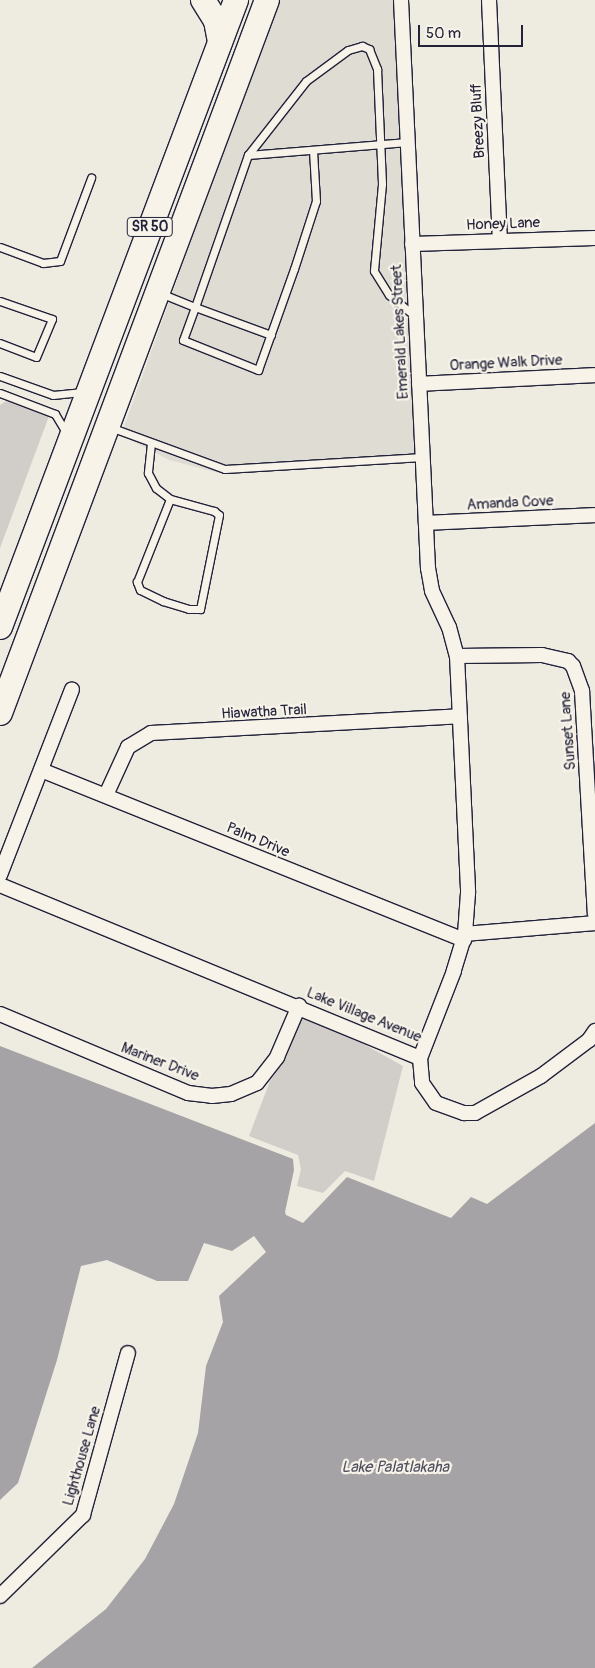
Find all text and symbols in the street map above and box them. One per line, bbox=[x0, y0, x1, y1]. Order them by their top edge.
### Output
scale bar bbox=[420, 15, 525, 47]
text: 50 m bbox=[426, 24, 461, 43]
street label: Breezy Bluff bbox=[467, 83, 489, 159]
street label: Honey Lane bbox=[466, 214, 540, 234]
road number: SR 50 bbox=[126, 216, 174, 238]
street label: Emerald Lakes Street bbox=[387, 264, 413, 400]
street label: Orange Walk Drive bbox=[449, 351, 563, 375]
street label: Amanda Cove bbox=[466, 492, 554, 514]
street label: Sunset Lane bbox=[556, 691, 580, 771]
street label: Hiawatha Trail bbox=[221, 701, 307, 723]
street label: Palm Drive bbox=[224, 819, 292, 861]
street label: Lake Village Avenue bbox=[304, 984, 424, 1046]
street label: Mariner Drive bbox=[118, 1039, 202, 1085]
street label: Lighthouse Lane bbox=[59, 1404, 105, 1508]
water label: Lake Palatlakaha bbox=[341, 1457, 449, 1477]

